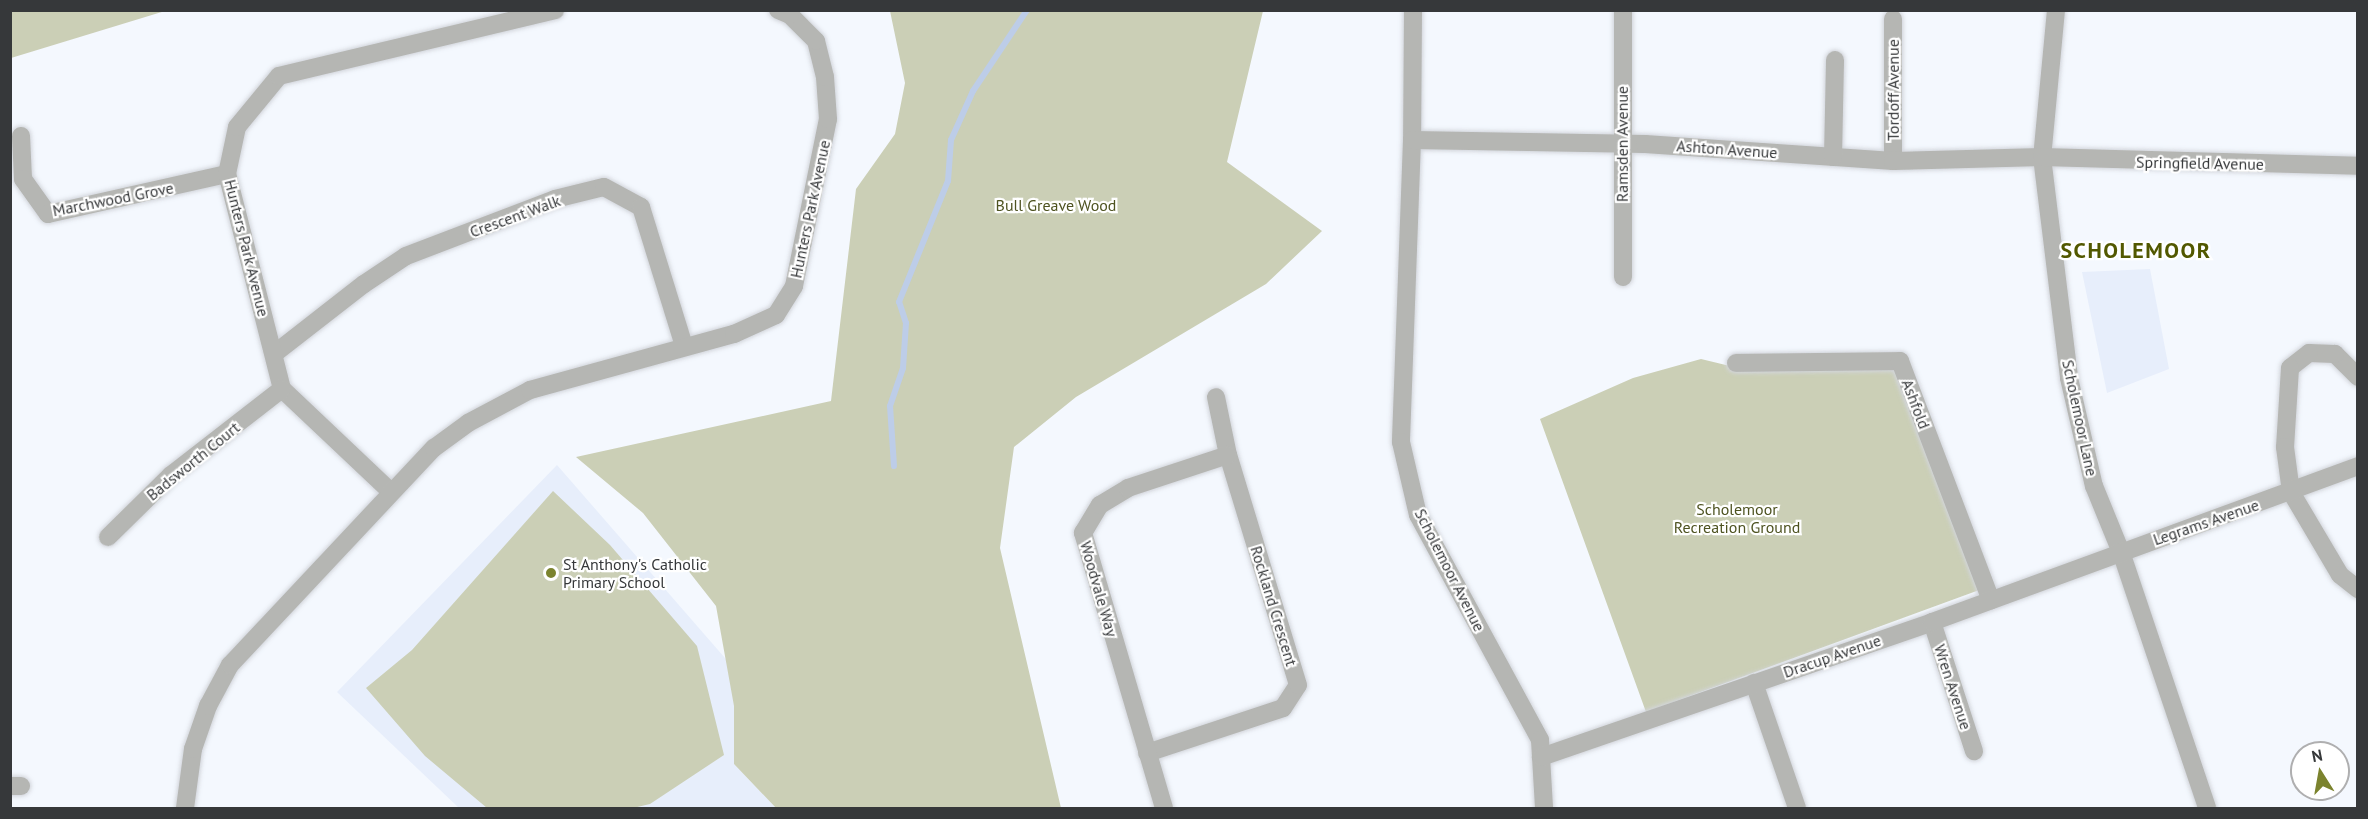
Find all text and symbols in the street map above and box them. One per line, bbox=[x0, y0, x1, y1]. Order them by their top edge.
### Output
street label: Tordoff Avenue bbox=[1883, 39, 1903, 141]
street label: Ramsden Avenue bbox=[1612, 86, 1632, 202]
street label: Ashton Avenue bbox=[1676, 136, 1778, 162]
street label: Hunters Park Avenue bbox=[786, 138, 834, 280]
street label: Springfield Avenue bbox=[2136, 152, 2264, 174]
street label: Hunters Park Avenue bbox=[221, 177, 273, 319]
street label: Marchwood Grove bbox=[51, 178, 175, 220]
street label: Crescent Walk bbox=[467, 191, 563, 241]
park label: Bull Greave Wood bbox=[995, 195, 1117, 215]
district label: SCHOLEMOOR bbox=[2060, 238, 2212, 264]
street label: Scholemoor Lane bbox=[2058, 358, 2102, 478]
street label: Ashfold bbox=[1898, 376, 1934, 432]
street label: Badsworth Court bbox=[143, 418, 243, 504]
street label: Legrams Avenue bbox=[2150, 495, 2262, 549]
park label: Scholemoor Recreation Ground bbox=[1674, 499, 1800, 537]
street label: Scholemoor Avenue bbox=[1411, 505, 1489, 635]
street label: Woodvale Way bbox=[1076, 539, 1122, 639]
street label: Rockland Crescent bbox=[1247, 544, 1301, 668]
place label: St Anthony's Catholic Primary School bbox=[563, 554, 707, 592]
marker: St Anthony's Catholic Primary School bbox=[544, 566, 558, 580]
street label: Dracup Avenue bbox=[1780, 630, 1884, 682]
street label: Wren Avenue bbox=[1930, 642, 1976, 732]
north arrow bbox=[2290, 741, 2350, 801]
text: N bbox=[2310, 744, 2324, 766]

